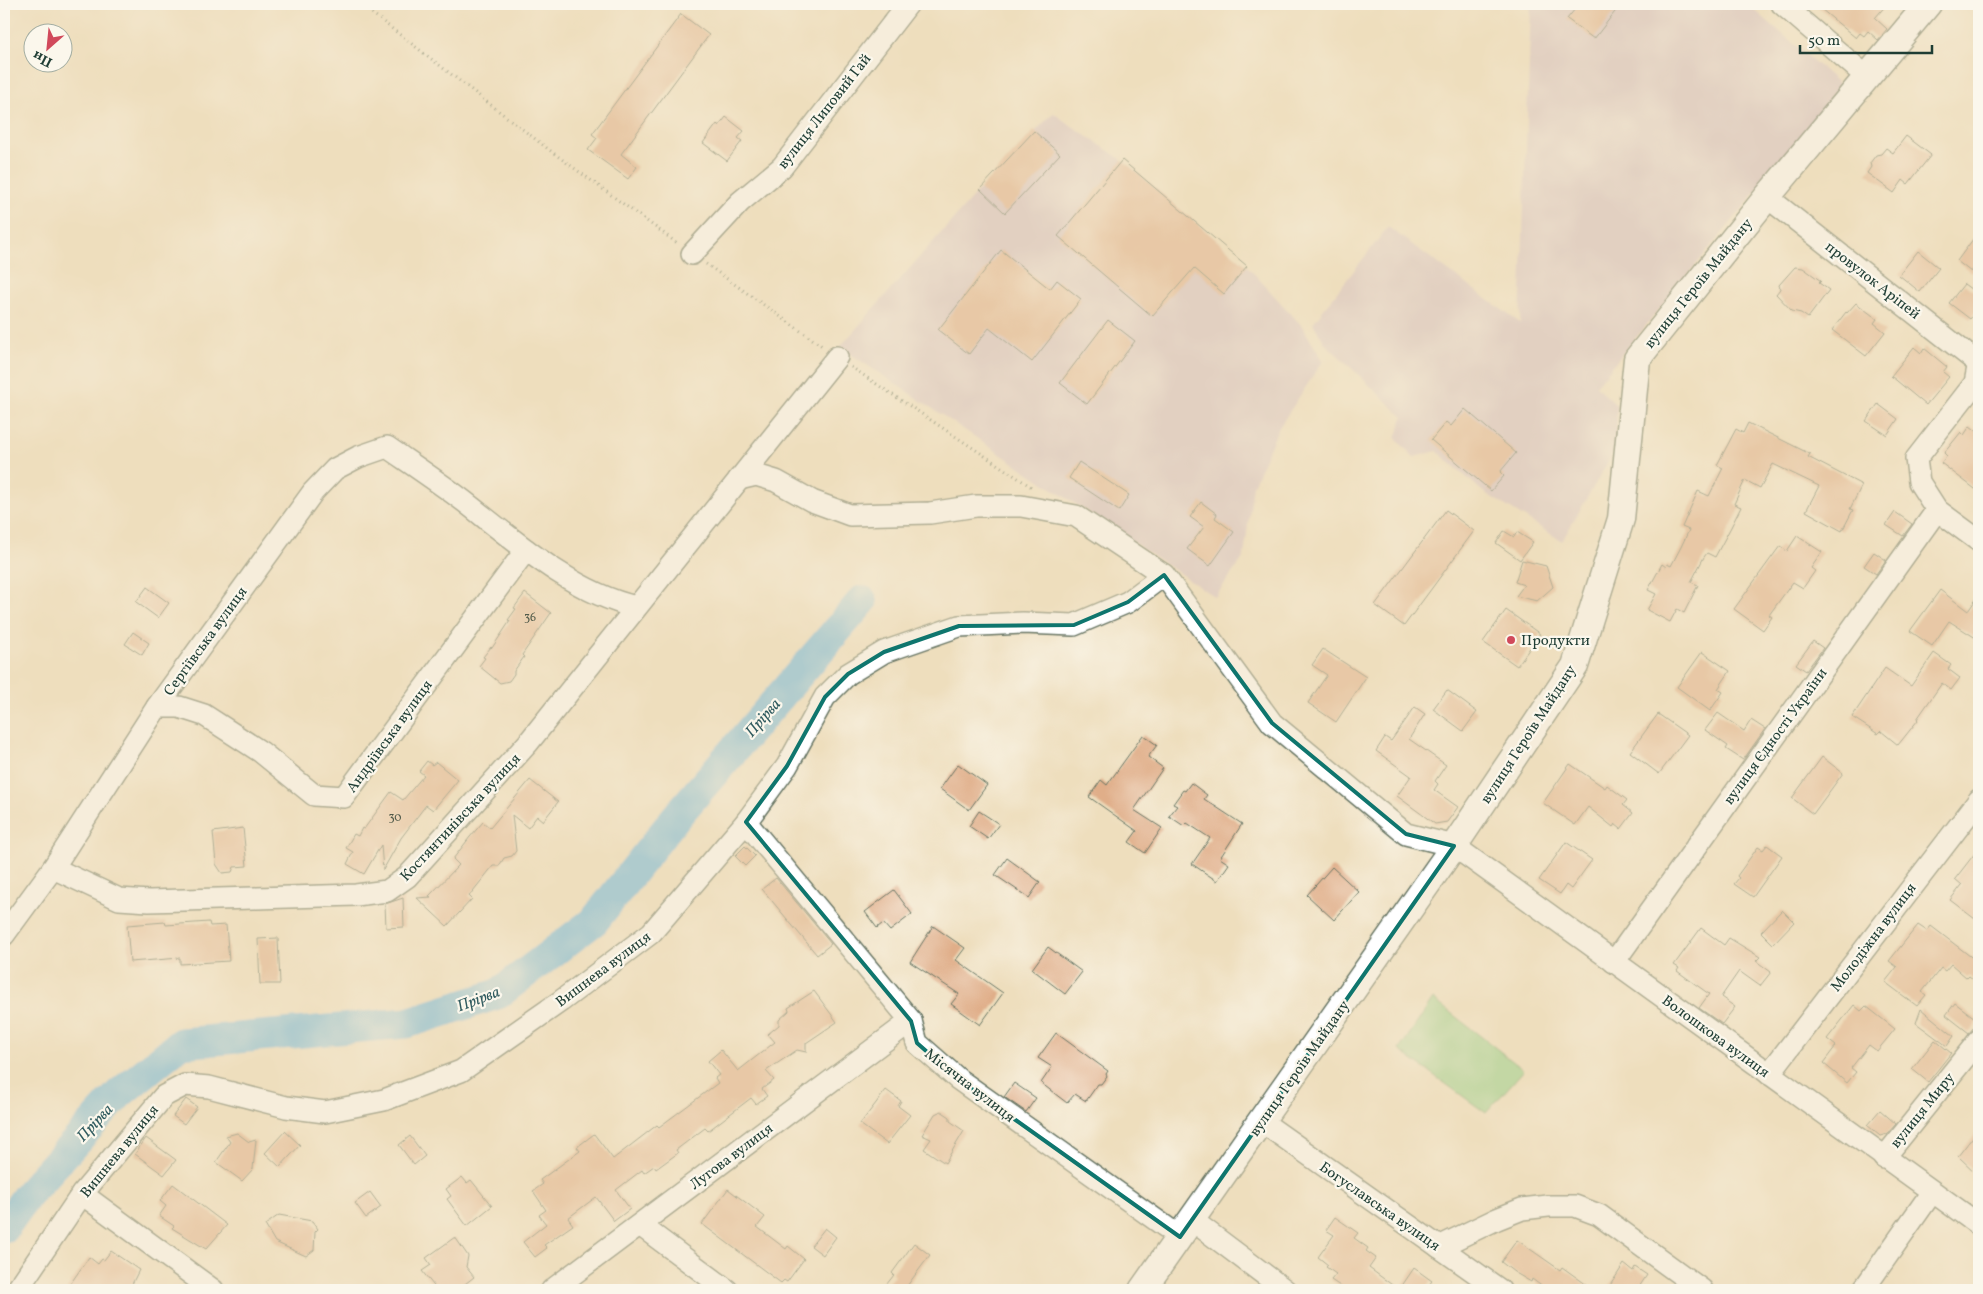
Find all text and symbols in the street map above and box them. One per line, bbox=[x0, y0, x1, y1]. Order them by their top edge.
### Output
north arrow bbox=[22, 22, 72, 72]
scale bar bbox=[1800, 22, 1933, 54]
text: 50 m bbox=[1808, 31, 1840, 52]
text: Пн bbox=[30, 45, 56, 71]
street label: вулиця Липовий Гай bbox=[773, 50, 877, 174]
street label: вулиця Героїв Майдану bbox=[1640, 214, 1758, 353]
street label: провулок Аріпей bbox=[1820, 237, 1924, 325]
street label: Сергіївська вулиця bbox=[159, 583, 253, 701]
house number: 36 bbox=[524, 610, 536, 626]
place label: Продукти bbox=[1521, 631, 1590, 652]
marker: Продукти bbox=[1505, 634, 1517, 646]
street label: вулиця Героїв Майдану bbox=[1476, 661, 1582, 808]
street label: вулиця Єдності України bbox=[1719, 664, 1833, 810]
street label: Андріївська вулиця bbox=[342, 676, 438, 798]
water label: Прірва bbox=[741, 694, 787, 742]
street label: Костянтинівська вулиця bbox=[396, 749, 526, 887]
house number: 30 bbox=[388, 810, 402, 826]
street label: Молодіжна вулиця bbox=[1826, 879, 1922, 997]
street label: Вишнева вулиця bbox=[552, 927, 656, 1013]
water label: Прірва bbox=[454, 981, 504, 1018]
street label: Волошкова вулиця bbox=[1657, 991, 1774, 1084]
street label: вулиця Героїв Майдану bbox=[1245, 997, 1355, 1141]
street label: Місячна вулиця bbox=[919, 1044, 1019, 1128]
street label: вулиця Миру bbox=[1886, 1069, 1960, 1153]
water label: Прірва bbox=[72, 1099, 119, 1147]
street label: Вишнева вулиця bbox=[76, 1101, 164, 1203]
street label: Лугова вулиця bbox=[686, 1119, 778, 1195]
street label: Богуславська вулиця bbox=[1314, 1158, 1444, 1257]

